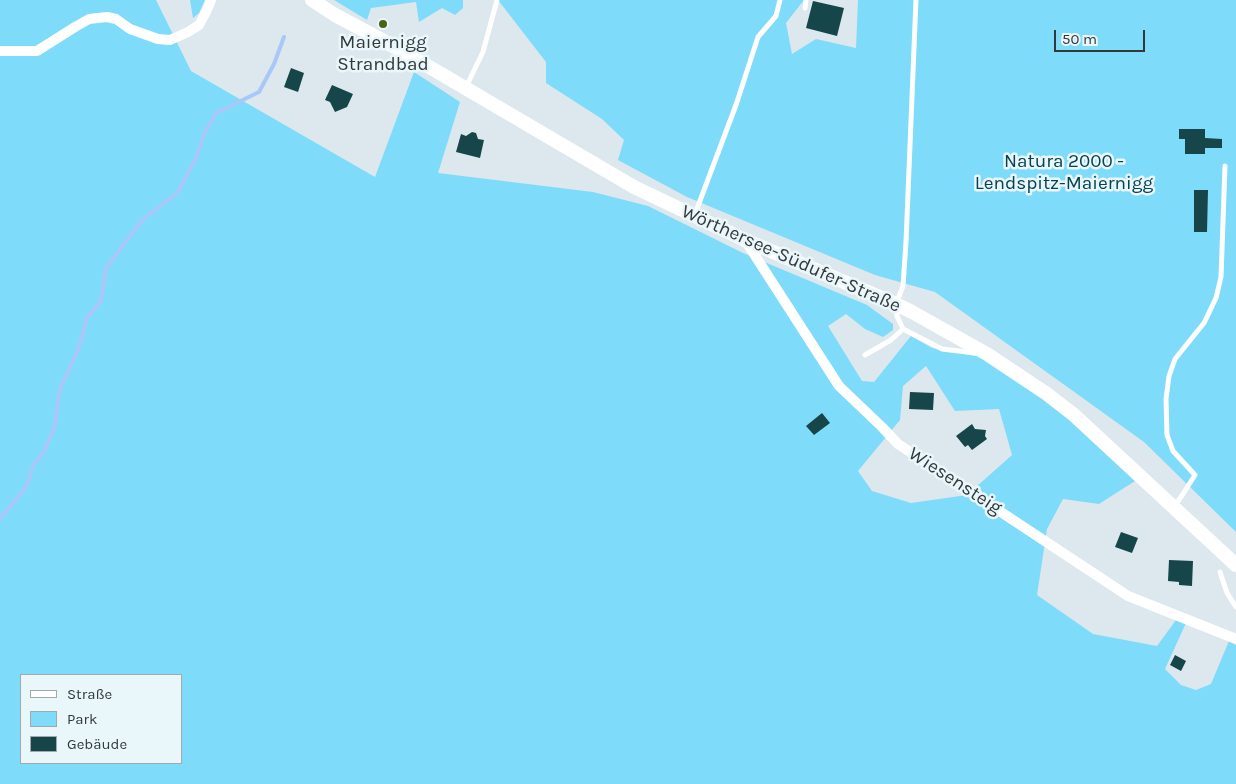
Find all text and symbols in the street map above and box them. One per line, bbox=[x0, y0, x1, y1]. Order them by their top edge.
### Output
marker: Maiernigg Strandbad bbox=[377, 18, 389, 30]
scale bar bbox=[1056, 20, 1147, 52]
text: 50 m bbox=[1062, 30, 1097, 48]
place label: Maiernigg Strandbad bbox=[337, 32, 429, 76]
park label: Natura 2000 - Lendspitz-Maiernigg bbox=[975, 151, 1153, 195]
street label: Wörthersee-Südufer-Straße bbox=[678, 200, 904, 318]
street label: Wiesensteig bbox=[904, 442, 1006, 520]
legend bbox=[20, 674, 182, 764]
text: Straße bbox=[67, 685, 112, 703]
text: Park bbox=[67, 710, 97, 728]
text: Gebäude bbox=[67, 735, 127, 753]

